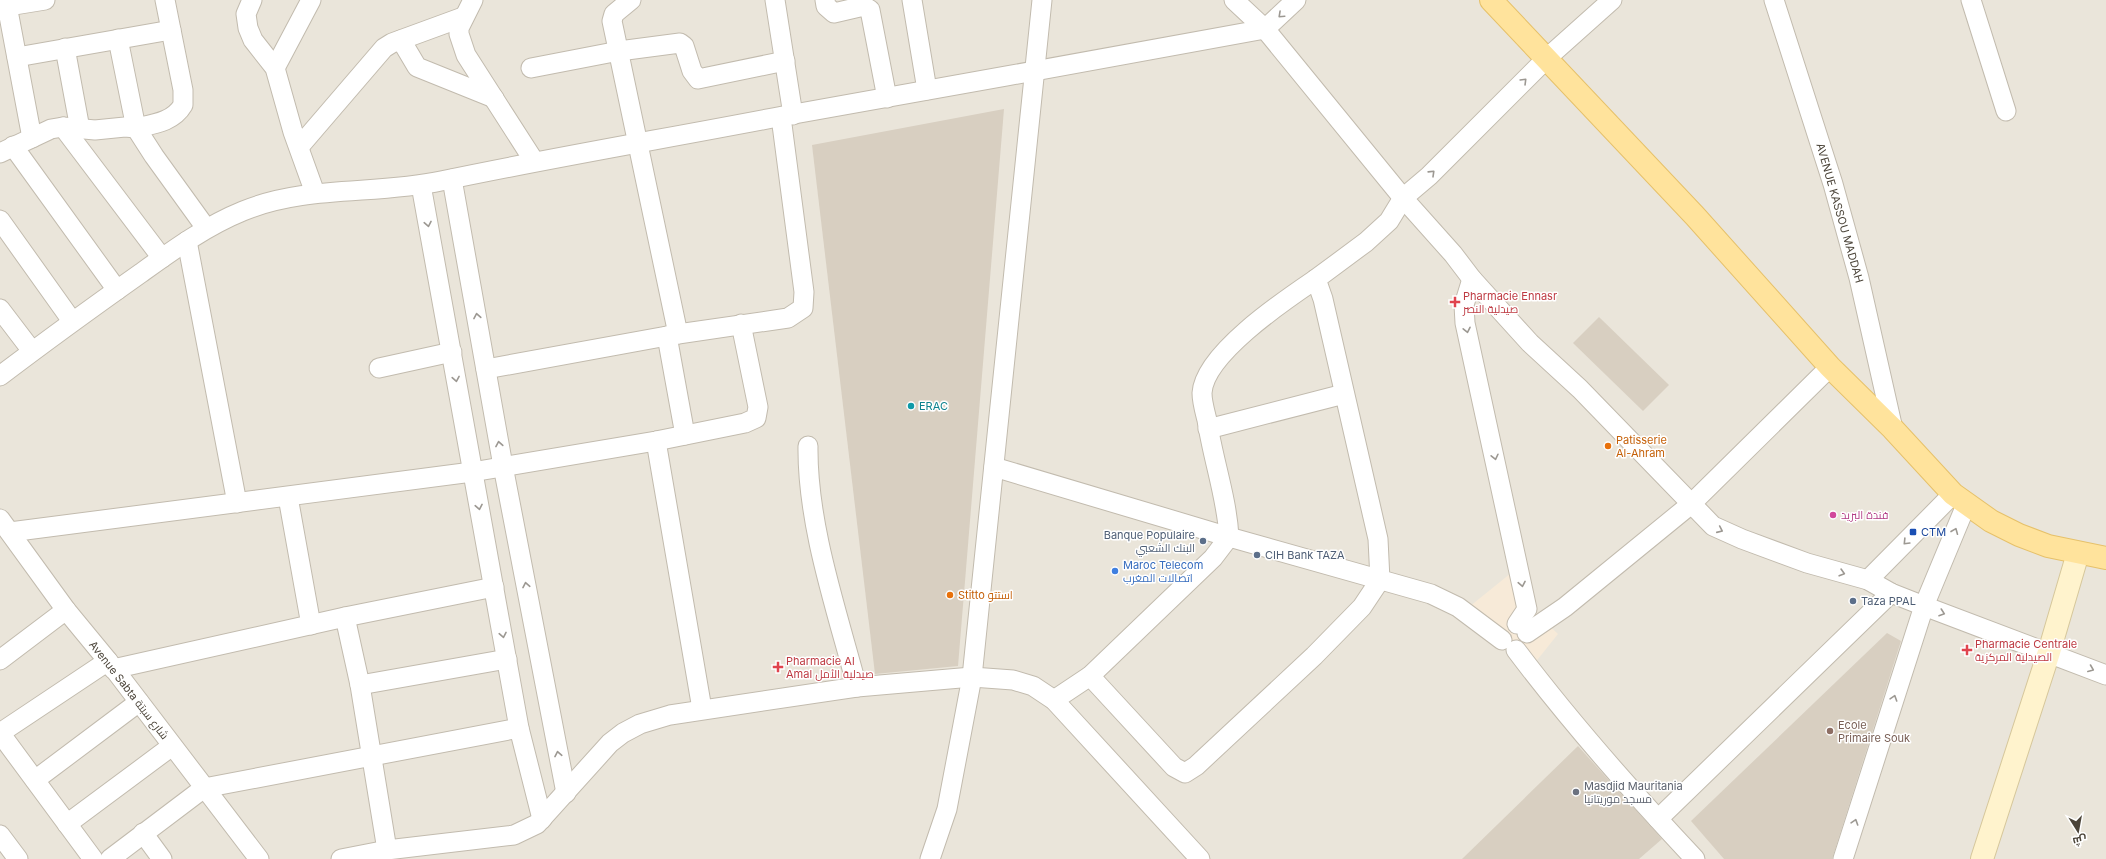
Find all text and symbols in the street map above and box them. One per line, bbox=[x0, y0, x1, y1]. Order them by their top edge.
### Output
one-way arrow bbox=[1278, 10, 1286, 17]
one-way arrow bbox=[1519, 78, 1527, 86]
street label: AVENUE KASSOU MADDAH bbox=[1813, 141, 1867, 285]
one-way arrow bbox=[1427, 170, 1435, 177]
one-way arrow bbox=[423, 221, 432, 227]
place label: Pharmacie Ennasr صيدلية النصر bbox=[1462, 289, 1557, 316]
marker: Pharmacie Ennasr صيدلية النصر bbox=[1450, 297, 1460, 307]
one-way arrow bbox=[473, 313, 481, 319]
one-way arrow bbox=[1462, 327, 1470, 334]
one-way arrow bbox=[452, 376, 460, 382]
place label: ERAC bbox=[919, 399, 948, 413]
marker: ERAC bbox=[906, 401, 916, 411]
place label: Patisserie Al-Ahram bbox=[1616, 433, 1667, 460]
one-way arrow bbox=[495, 441, 504, 447]
marker: Patisserie Al-Ahram bbox=[1603, 441, 1613, 451]
one-way arrow bbox=[1491, 454, 1499, 460]
one-way arrow bbox=[474, 504, 482, 510]
place label: فندة البريد bbox=[1841, 508, 1889, 522]
marker: فندة البريد bbox=[1828, 510, 1838, 520]
one-way arrow bbox=[1716, 525, 1723, 533]
place label: CTM bbox=[1921, 525, 1946, 539]
marker: CTM bbox=[1908, 527, 1918, 537]
place label: Banque Populaire البنك الشعبي bbox=[1104, 528, 1195, 557]
one-way arrow bbox=[1950, 528, 1958, 535]
marker: Banque Populaire البنك الشعبي bbox=[1198, 536, 1208, 546]
one-way arrow bbox=[1903, 537, 1911, 545]
place label: CIH Bank TAZA bbox=[1265, 548, 1345, 562]
marker: CIH Bank TAZA bbox=[1252, 550, 1262, 560]
place label: Maroc Telecom اتصالات المغرب bbox=[1123, 558, 1203, 585]
marker: Maroc Telecom اتصالات المغرب bbox=[1110, 566, 1120, 576]
one-way arrow bbox=[1838, 568, 1845, 577]
one-way arrow bbox=[1518, 581, 1526, 588]
one-way arrow bbox=[522, 582, 530, 589]
place label: Stitto استتو bbox=[958, 588, 1013, 602]
marker: Stitto استتو bbox=[945, 590, 955, 600]
place label: Taza PPAL bbox=[1861, 594, 1916, 608]
marker: Taza PPAL bbox=[1848, 596, 1858, 606]
one-way arrow bbox=[1939, 608, 1946, 617]
one-way arrow bbox=[498, 632, 506, 638]
place label: Pharmacie Centrale الصيدلية المركزية bbox=[1975, 637, 2077, 664]
street label: Avenue Sabta شارع سبتة bbox=[85, 638, 172, 743]
marker: Pharmacie Centrale الصيدلية المركزية bbox=[1962, 645, 1972, 655]
place label: Pharmacie Al Amal صيدلية الأمل bbox=[786, 654, 874, 681]
marker: Pharmacie Al Amal صيدلية الأمل bbox=[773, 662, 783, 672]
one-way arrow bbox=[2087, 664, 2094, 672]
one-way arrow bbox=[1890, 695, 1898, 702]
place label: Ecole Primaire Souk bbox=[1838, 718, 1910, 745]
marker: Ecole Primaire Souk bbox=[1825, 726, 1835, 736]
one-way arrow bbox=[555, 751, 563, 757]
place label: Masdjid Mauritania مسجد موريتانيا bbox=[1584, 779, 1683, 806]
marker: Masdjid Mauritania مسجد موريتانيا bbox=[1571, 787, 1581, 797]
north arrow bbox=[2058, 811, 2098, 851]
one-way arrow bbox=[1850, 819, 1859, 826]
text: ش bbox=[2072, 833, 2088, 849]

